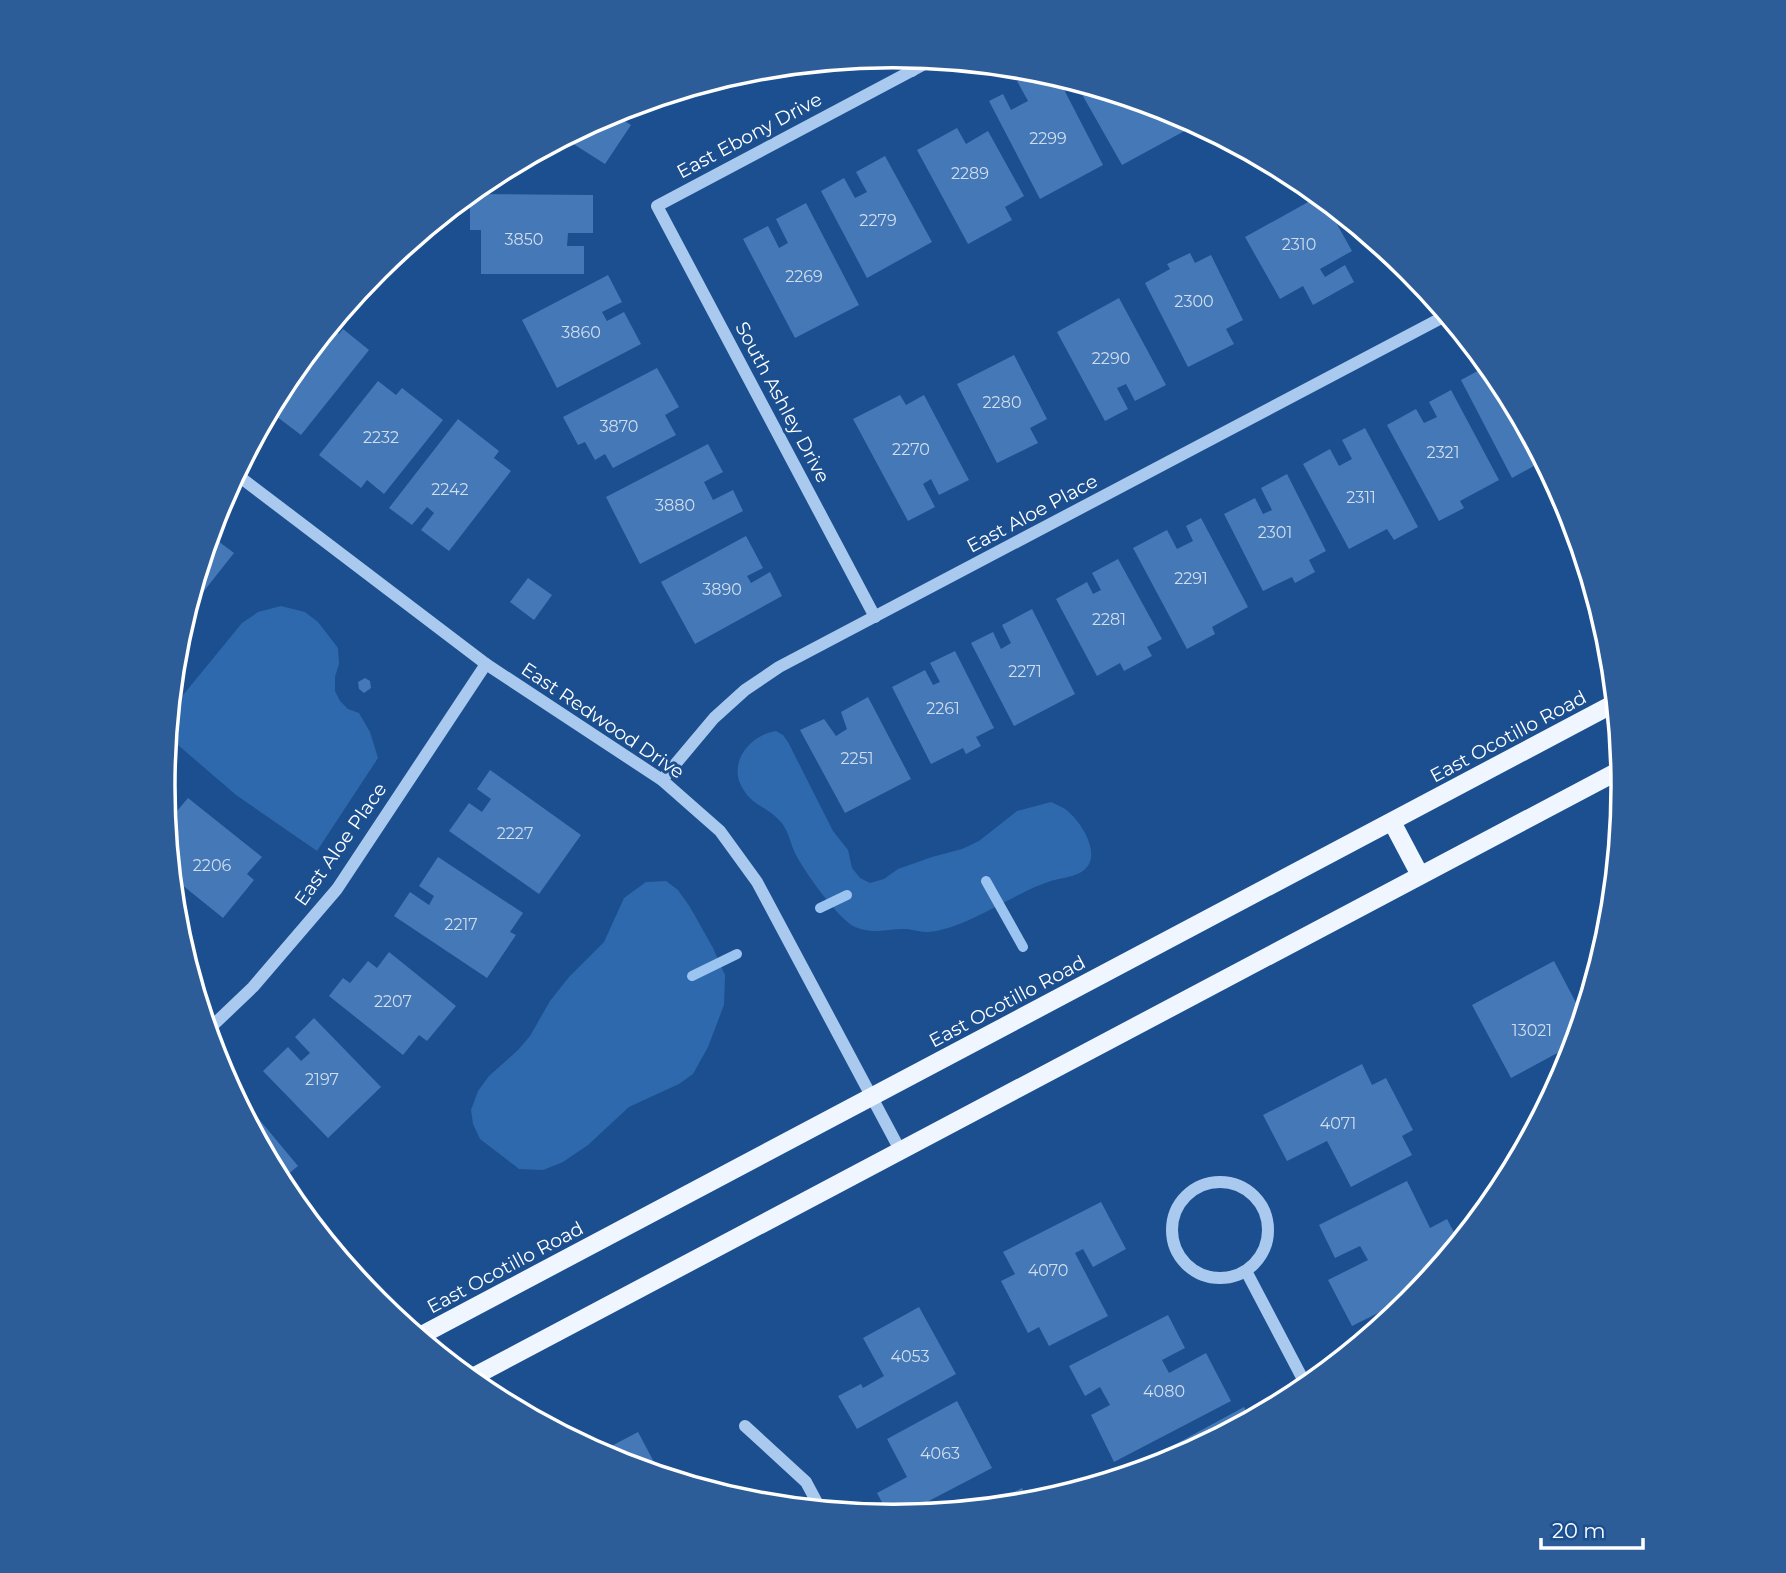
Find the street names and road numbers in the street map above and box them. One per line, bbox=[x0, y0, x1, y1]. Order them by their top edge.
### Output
street label: East Ebony Drive bbox=[673, 88, 826, 183]
street label: South Ashley Drive bbox=[730, 318, 835, 487]
street label: East Aloe Place bbox=[963, 469, 1102, 558]
street label: East Redwood Drive bbox=[517, 657, 689, 784]
street label: East Ocotillo Road bbox=[1426, 686, 1590, 787]
street label: East Aloe Place bbox=[289, 778, 391, 910]
street label: East Ocotillo Road bbox=[925, 951, 1089, 1052]
street label: East Ocotillo Road bbox=[423, 1217, 587, 1318]

